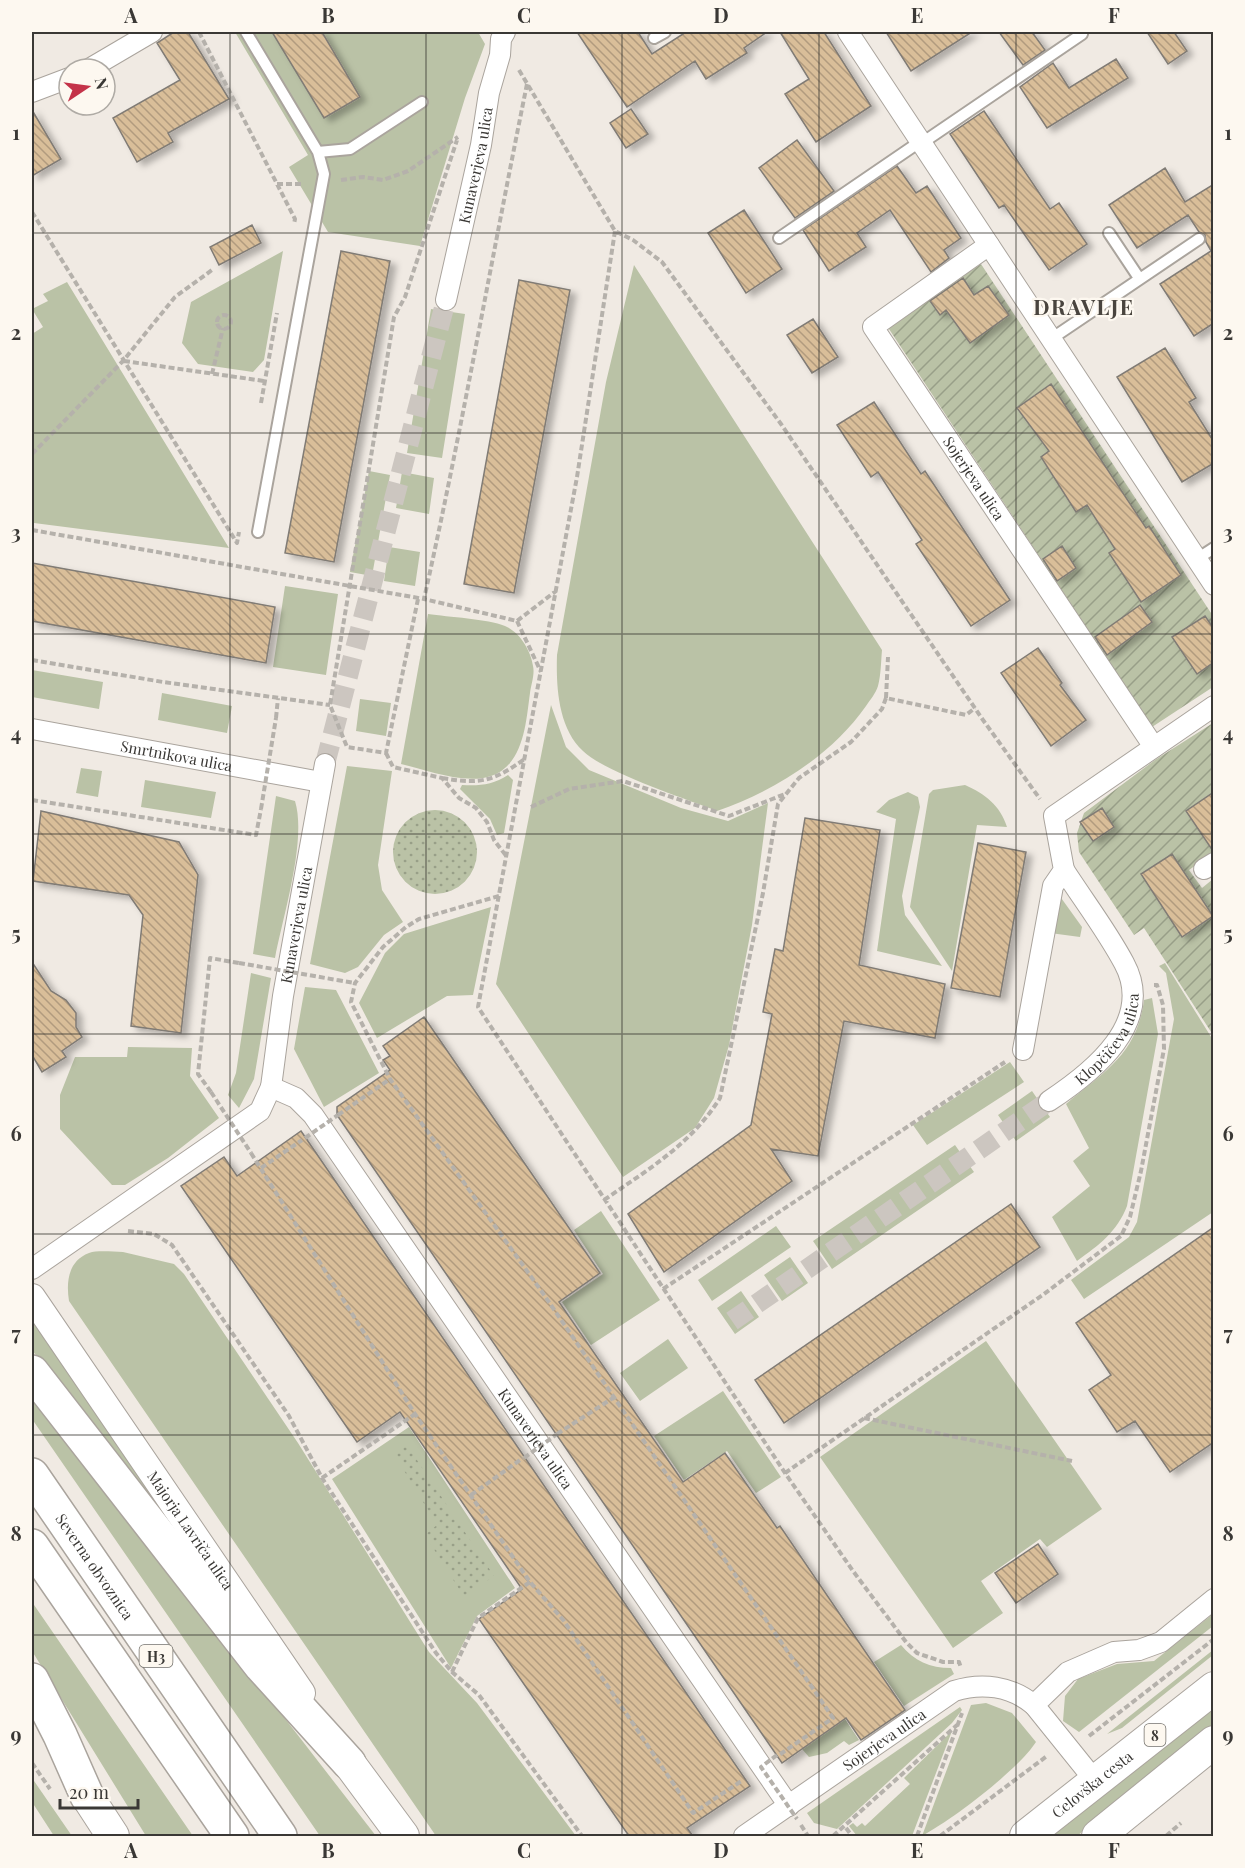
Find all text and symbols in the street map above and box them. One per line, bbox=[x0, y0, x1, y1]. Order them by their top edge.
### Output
text: A bbox=[123, 1, 138, 28]
text: B bbox=[321, 1, 335, 28]
text: C bbox=[517, 1, 531, 28]
text: D bbox=[713, 1, 729, 28]
text: E bbox=[911, 1, 923, 28]
text: F bbox=[1108, 1, 1120, 28]
north arrow bbox=[57, 57, 117, 117]
text: N bbox=[91, 76, 114, 92]
street label: Kunaverjeva ulica bbox=[454, 105, 497, 225]
text: 1 bbox=[12, 118, 20, 145]
text: 1 bbox=[1224, 118, 1232, 145]
district label: DRAVLJE bbox=[1033, 292, 1135, 320]
text: 2 bbox=[11, 318, 21, 345]
text: 2 bbox=[1223, 318, 1233, 345]
street label: Sojerjeva ulica bbox=[939, 432, 1010, 524]
text: 3 bbox=[11, 518, 21, 545]
text: 3 bbox=[1223, 518, 1233, 545]
text: 4 bbox=[11, 719, 21, 746]
text: 4 bbox=[1223, 719, 1233, 746]
street label: Smrtnikova ulica bbox=[119, 735, 235, 776]
street label: Kunaverjeva ulica bbox=[275, 864, 316, 985]
text: 5 bbox=[11, 919, 21, 946]
text: 5 bbox=[1223, 919, 1233, 946]
street label: Klopčičeva ulica bbox=[1070, 993, 1143, 1089]
text: 6 bbox=[10, 1119, 22, 1146]
text: 6 bbox=[1222, 1119, 1234, 1146]
text: 7 bbox=[11, 1319, 21, 1346]
text: 7 bbox=[1223, 1319, 1233, 1346]
street label: Kunaverjeva ulica bbox=[494, 1384, 578, 1493]
street label: Majorja Lavriča ulica bbox=[143, 1467, 239, 1594]
street label: Severna obvoznica bbox=[51, 1510, 139, 1624]
text: 8 bbox=[10, 1519, 22, 1546]
text: 8 bbox=[1222, 1519, 1234, 1546]
road number: H3 bbox=[140, 1645, 172, 1667]
street label: Sojerjeva ulica bbox=[838, 1703, 930, 1775]
text: 9 bbox=[10, 1720, 22, 1747]
text: 9 bbox=[1222, 1720, 1234, 1747]
road number: 8 bbox=[1144, 1724, 1166, 1746]
street label: Celovška cesta bbox=[1047, 1746, 1137, 1822]
scale bar bbox=[60, 1772, 138, 1810]
text: 20 m bbox=[69, 1780, 109, 1804]
text: A bbox=[123, 1836, 138, 1863]
text: B bbox=[321, 1836, 335, 1863]
text: C bbox=[517, 1836, 531, 1863]
text: D bbox=[713, 1836, 729, 1863]
text: E bbox=[911, 1836, 923, 1863]
text: F bbox=[1108, 1836, 1120, 1863]

